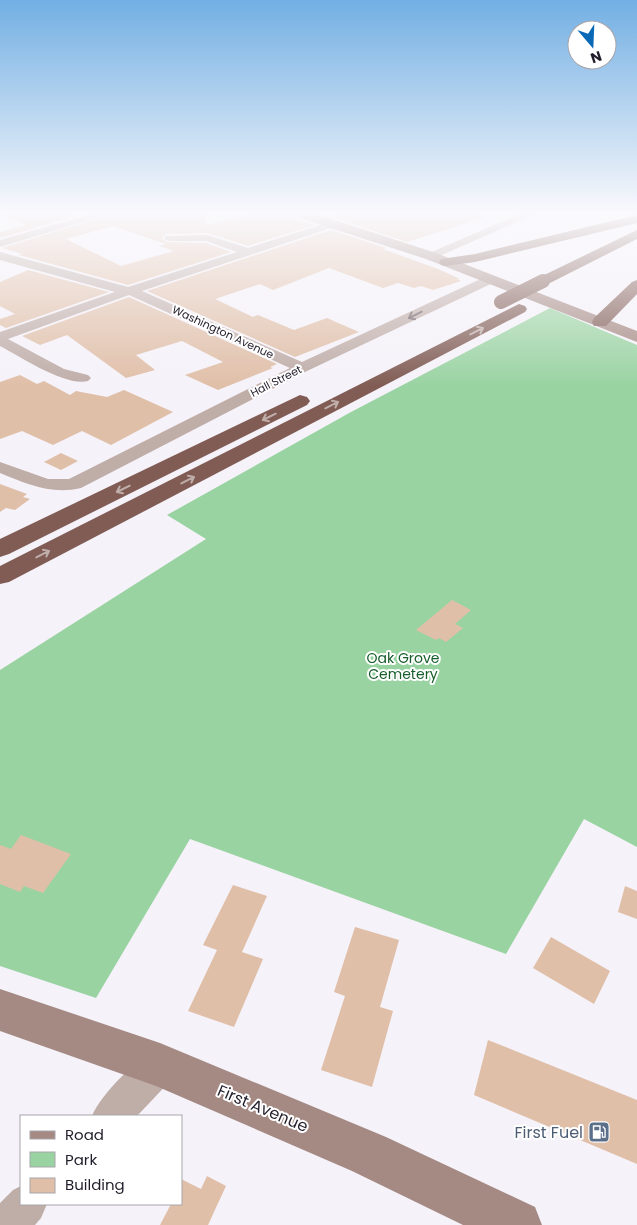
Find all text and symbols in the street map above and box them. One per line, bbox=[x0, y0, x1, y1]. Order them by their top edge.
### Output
north arrow bbox=[567, 20, 617, 70]
text: N bbox=[588, 46, 604, 68]
street label: Washington Avenue bbox=[170, 301, 277, 363]
one-way arrow bbox=[408, 311, 423, 320]
one-way arrow bbox=[469, 326, 484, 336]
street label: Hall Street bbox=[248, 361, 304, 401]
one-way arrow bbox=[325, 400, 340, 410]
one-way arrow bbox=[262, 412, 277, 422]
one-way arrow bbox=[180, 475, 195, 484]
one-way arrow bbox=[116, 485, 131, 494]
one-way arrow bbox=[36, 549, 51, 559]
park label: Oak Grove Cemetery bbox=[366, 648, 440, 684]
street label: First Avenue bbox=[214, 1079, 312, 1138]
legend bbox=[20, 1115, 182, 1205]
fuel station icon: First Fuel bbox=[587, 1120, 611, 1144]
place label: First Fuel bbox=[514, 1121, 583, 1144]
text: Road bbox=[65, 1124, 104, 1145]
text: Park bbox=[65, 1149, 97, 1170]
text: Building bbox=[65, 1174, 125, 1195]

